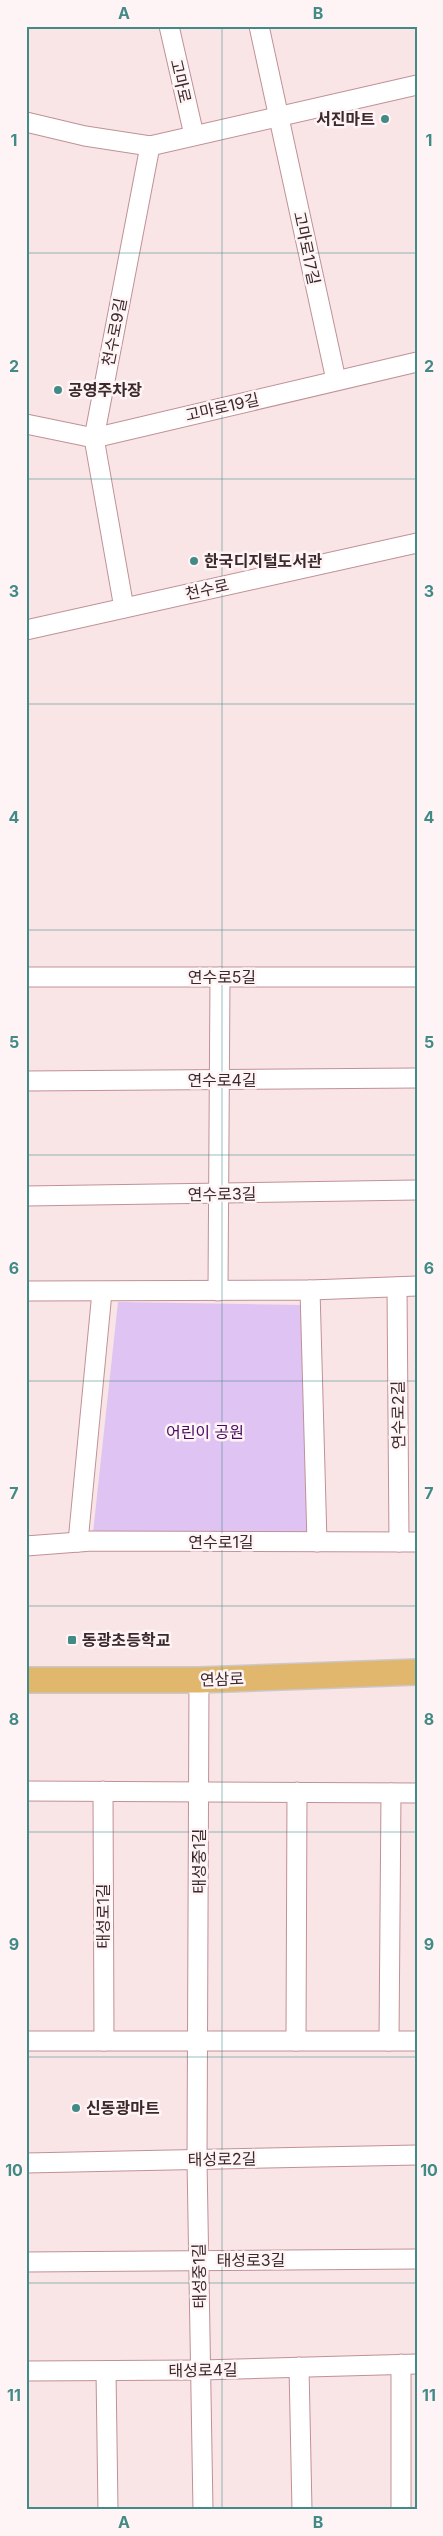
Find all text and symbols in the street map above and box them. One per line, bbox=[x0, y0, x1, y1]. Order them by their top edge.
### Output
text: A bbox=[118, 3, 130, 23]
text: B bbox=[313, 3, 323, 23]
street label: 고마로 bbox=[166, 57, 196, 105]
place label: 서진마트 bbox=[316, 109, 375, 129]
marker: 서진마트 bbox=[379, 113, 391, 125]
text: 1 bbox=[11, 130, 17, 150]
text: 1 bbox=[426, 130, 432, 150]
street label: 고마로17길 bbox=[289, 210, 325, 286]
street label: 천수로9길 bbox=[98, 296, 130, 368]
text: 2 bbox=[9, 356, 19, 376]
text: 2 bbox=[424, 356, 434, 376]
place label: 공영주차장 bbox=[68, 380, 142, 400]
marker: 공영주차장 bbox=[52, 384, 64, 396]
street label: 고마로19길 bbox=[183, 389, 261, 425]
place label: 한국디지털도서관 bbox=[204, 551, 322, 571]
marker: 한국디지털도서관 bbox=[188, 555, 200, 567]
street label: 천수로 bbox=[183, 574, 231, 604]
text: 3 bbox=[9, 581, 19, 601]
text: 3 bbox=[424, 581, 434, 601]
text: 4 bbox=[9, 807, 20, 827]
text: 4 bbox=[424, 807, 435, 827]
street label: 연수로5길 bbox=[188, 967, 256, 987]
text: 5 bbox=[9, 1032, 19, 1052]
text: 5 bbox=[424, 1032, 434, 1052]
street label: 연수로4길 bbox=[187, 1070, 257, 1090]
street label: 연수로3길 bbox=[187, 1183, 257, 1205]
text: 6 bbox=[9, 1258, 19, 1278]
text: 6 bbox=[424, 1258, 434, 1278]
street label: 연수로2길 bbox=[387, 1381, 409, 1449]
park label: 어린이 공원 bbox=[166, 1422, 244, 1442]
text: 7 bbox=[9, 1483, 19, 1503]
text: 7 bbox=[424, 1483, 434, 1503]
street label: 연수로1길 bbox=[188, 1532, 254, 1552]
place label: 동광초등학교 bbox=[82, 1630, 171, 1650]
marker: 동광초등학교 bbox=[66, 1634, 78, 1646]
street label: 연삼로 bbox=[200, 1668, 245, 1690]
text: 8 bbox=[9, 1709, 19, 1729]
text: 8 bbox=[424, 1709, 434, 1729]
street label: 태성중1길 bbox=[189, 1828, 209, 1894]
street label: 태성로1길 bbox=[93, 1883, 113, 1949]
text: 9 bbox=[9, 1934, 19, 1954]
text: 9 bbox=[424, 1934, 434, 1954]
place label: 신동광마트 bbox=[86, 2098, 160, 2118]
marker: 신동광마트 bbox=[70, 2102, 82, 2114]
street label: 태성로2길 bbox=[188, 2148, 256, 2170]
text: 10 bbox=[5, 2160, 23, 2180]
text: 10 bbox=[420, 2160, 438, 2180]
street label: 태성중1길 bbox=[188, 2243, 210, 2309]
street label: 태성로3길 bbox=[217, 2250, 285, 2270]
street label: 태성로4길 bbox=[168, 2359, 238, 2381]
text: 11 bbox=[7, 2385, 21, 2405]
text: 11 bbox=[422, 2385, 436, 2405]
text: A bbox=[118, 2512, 130, 2532]
text: B bbox=[313, 2512, 323, 2532]

